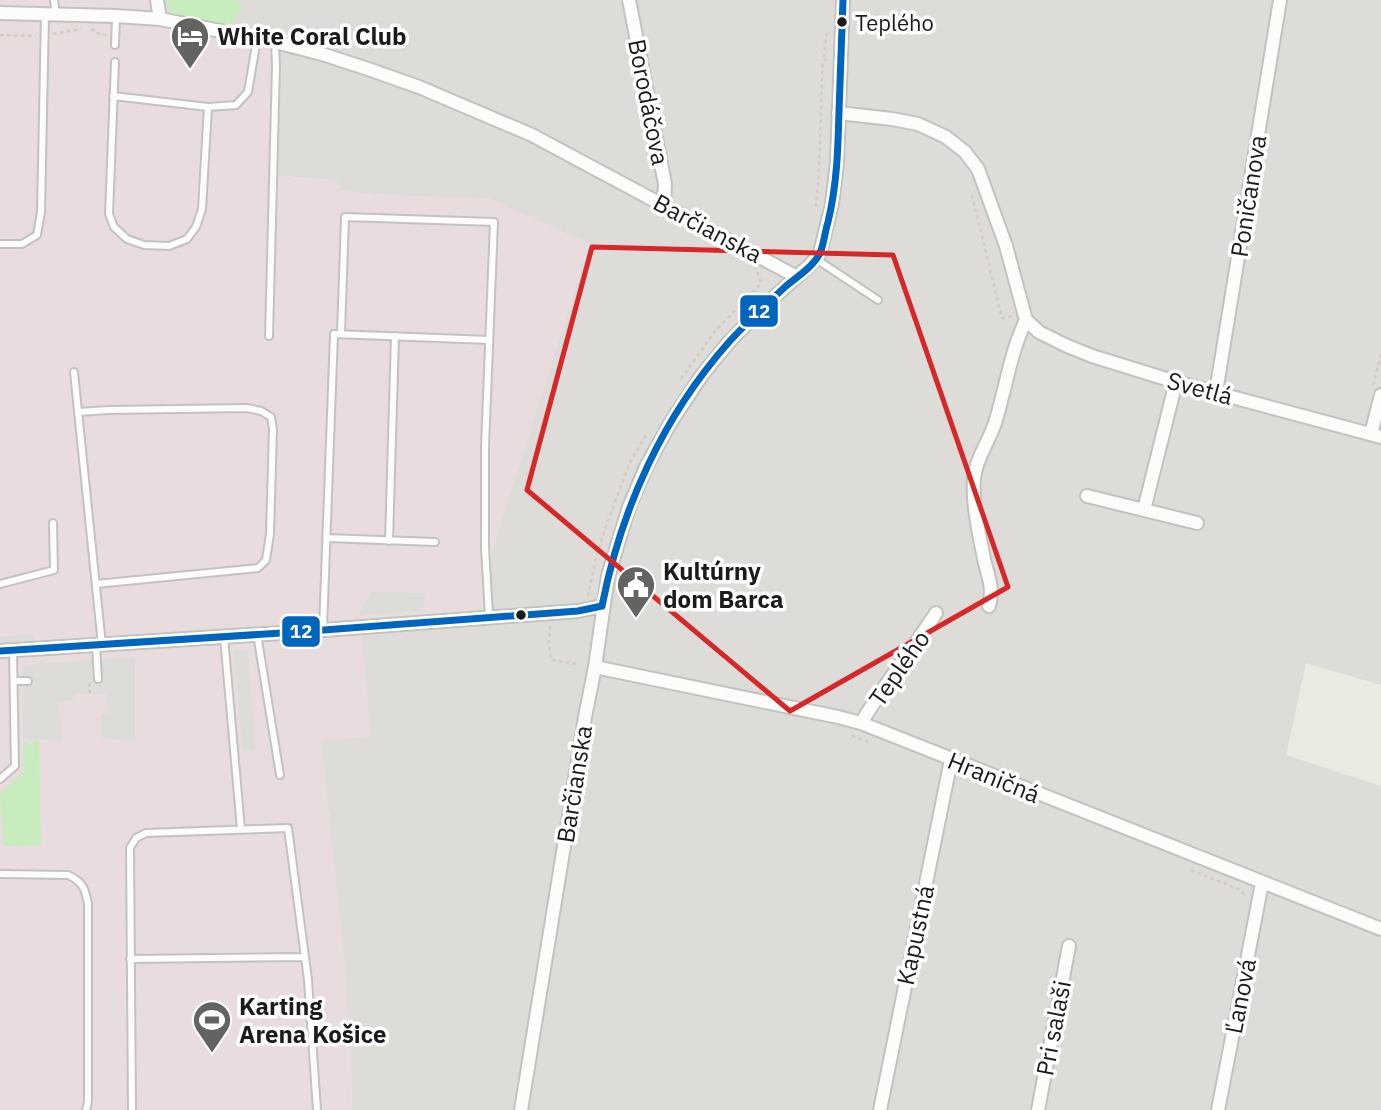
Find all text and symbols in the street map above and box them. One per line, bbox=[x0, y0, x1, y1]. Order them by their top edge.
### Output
place label: Teplého bbox=[855, 8, 934, 37]
hotel icon: White Coral Club bbox=[169, 15, 211, 70]
marker: Teplého bbox=[835, 15, 849, 29]
place label: White Coral Club bbox=[217, 20, 407, 52]
street label: Borodáčova bbox=[621, 36, 677, 168]
street label: Poničanova bbox=[1223, 132, 1273, 259]
street label: Barčianska bbox=[648, 186, 768, 270]
line badge: 12 bbox=[739, 294, 779, 328]
text: 12 bbox=[748, 299, 770, 323]
street label: Svetlá bbox=[1164, 364, 1236, 412]
place label: Kultúrny dom Barca bbox=[663, 555, 784, 615]
public building icon: Kultúrny dom Barca bbox=[615, 564, 657, 619]
unlabelled marker bbox=[514, 608, 528, 622]
line badge: 12 bbox=[281, 615, 321, 648]
text: 12 bbox=[290, 619, 312, 643]
street label: Teplého bbox=[861, 624, 937, 712]
street label: Barčianska bbox=[549, 723, 599, 845]
street label: Hraničná bbox=[943, 744, 1045, 810]
street label: Kapustná bbox=[889, 882, 941, 988]
street label: Ľanová bbox=[1217, 955, 1263, 1036]
street label: Pri salaši bbox=[1028, 978, 1078, 1078]
place label: Karting Arena Košice bbox=[239, 990, 387, 1050]
sports icon: Karting Arena Košice bbox=[191, 999, 233, 1054]

